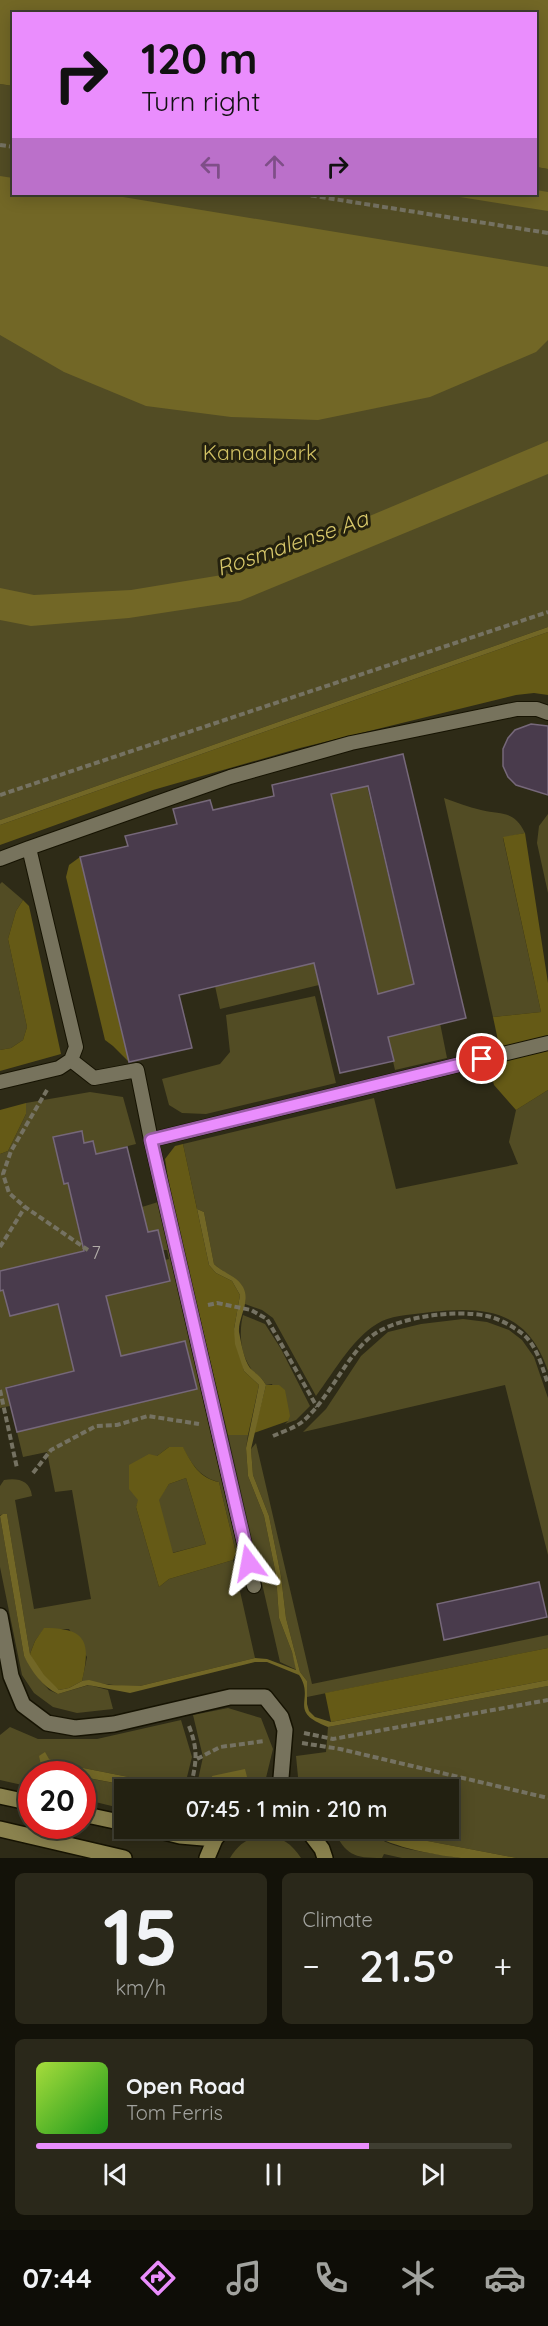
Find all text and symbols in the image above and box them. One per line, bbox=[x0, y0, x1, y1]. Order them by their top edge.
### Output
text: 120 m bbox=[141, 32, 258, 85]
icon: right bbox=[42, 36, 120, 114]
text: Turn right bbox=[141, 84, 260, 118]
icon: left bbox=[195, 150, 228, 183]
icon: ahead bbox=[258, 150, 291, 183]
icon: right bbox=[321, 150, 354, 183]
park label: Kanaalpark bbox=[203, 439, 317, 465]
water label: Rosmalense Aa bbox=[213, 503, 373, 582]
pin bbox=[456, 1033, 507, 1084]
icon: arrive bbox=[465, 1042, 498, 1075]
house number: 7 bbox=[91, 1241, 101, 1264]
position arrow bbox=[217, 1531, 281, 1595]
speed limit sign: 20 bbox=[18, 1761, 96, 1839]
text: 07:45 · 1 min · 210 m bbox=[186, 1795, 387, 1823]
text: 15 bbox=[103, 1887, 178, 1985]
text: Climate bbox=[303, 1907, 373, 1932]
text: 21.5° bbox=[359, 1937, 454, 1993]
text: − bbox=[303, 1945, 320, 1986]
text: + bbox=[493, 1945, 512, 1986]
text: km/h bbox=[115, 1975, 166, 2000]
text: Open Road bbox=[126, 2072, 245, 2100]
text: Tom Ferris bbox=[126, 2100, 223, 2125]
icon: previous bbox=[99, 2158, 132, 2191]
icon: pause bbox=[257, 2158, 290, 2191]
icon: next bbox=[416, 2158, 449, 2191]
icon: directions bbox=[137, 2257, 179, 2299]
icon: music bbox=[223, 2257, 265, 2299]
icon: phone bbox=[310, 2257, 352, 2299]
icon: climate bbox=[397, 2257, 439, 2299]
icon: car bbox=[484, 2257, 526, 2299]
text: 07:44 bbox=[22, 2261, 92, 2295]

